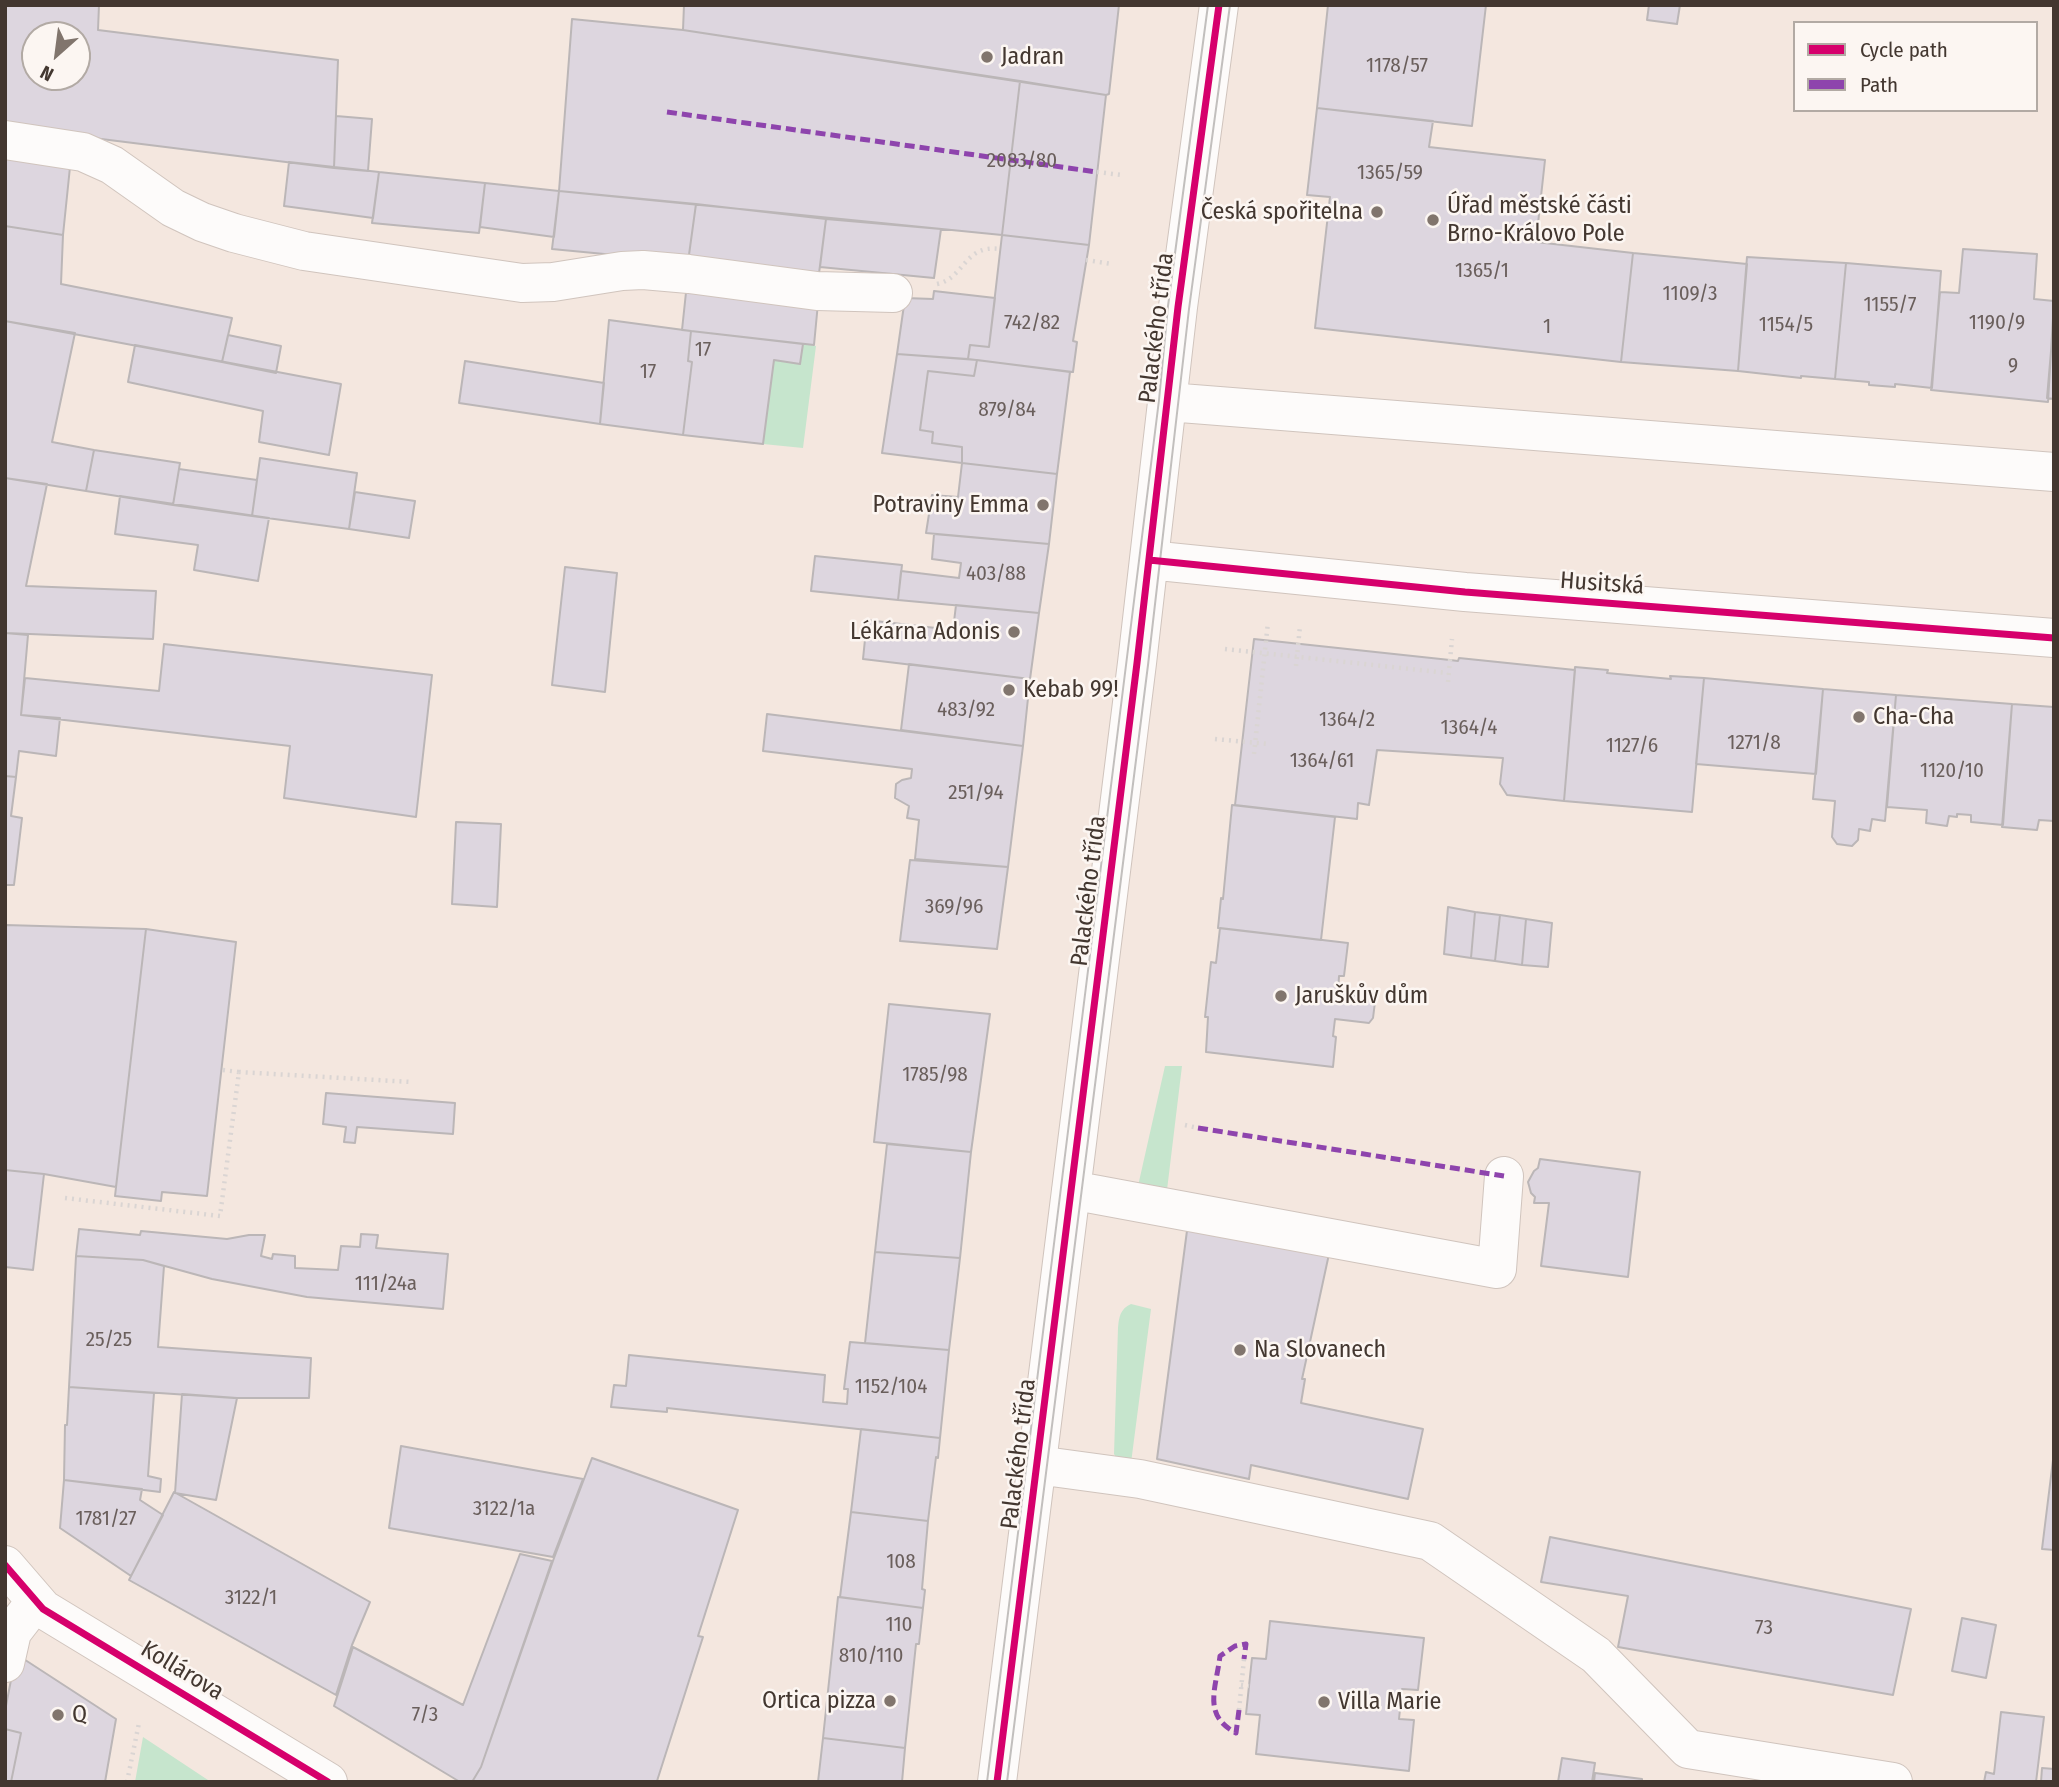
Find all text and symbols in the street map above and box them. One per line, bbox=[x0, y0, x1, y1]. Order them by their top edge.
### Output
north arrow bbox=[21, 21, 91, 91]
legend bbox=[1793, 21, 2038, 112]
text: Cycle path bbox=[1860, 37, 1948, 63]
place label: Jadran bbox=[1001, 43, 1064, 71]
marker: Jadran bbox=[979, 49, 995, 65]
house number: 1178/57 bbox=[1366, 53, 1428, 79]
text: N bbox=[36, 60, 57, 86]
text: Path bbox=[1860, 72, 1898, 98]
house number: 2083/80 bbox=[987, 148, 1057, 174]
house number: 1365/59 bbox=[1357, 160, 1423, 186]
place label: Úřad městské části Brno-Královo Pole bbox=[1447, 192, 1632, 248]
place label: Česká spořitelna bbox=[1201, 198, 1363, 226]
marker: Česká spořitelna bbox=[1369, 204, 1385, 220]
marker: Úřad městské části Brno-Královo Pole bbox=[1425, 212, 1441, 228]
street label: Palackého třída bbox=[1133, 251, 1181, 405]
house number: 1365/1 bbox=[1455, 258, 1509, 284]
house number: 1109/3 bbox=[1663, 281, 1717, 307]
house number: 1155/7 bbox=[1863, 292, 1917, 318]
house number: 742/82 bbox=[1004, 310, 1060, 336]
house number: 1190/9 bbox=[1969, 310, 2025, 336]
house number: 1154/5 bbox=[1759, 312, 1813, 338]
house number: 1 bbox=[1543, 314, 1551, 340]
house number: 17 bbox=[695, 337, 711, 363]
house number: 9 bbox=[2008, 353, 2018, 379]
house number: 17 bbox=[640, 359, 656, 385]
house number: 879/84 bbox=[978, 397, 1036, 423]
place label: Potraviny Emma bbox=[872, 491, 1029, 519]
marker: Potraviny Emma bbox=[1035, 497, 1051, 513]
house number: 403/88 bbox=[966, 561, 1026, 587]
street label: Husitská bbox=[1559, 567, 1645, 601]
place label: Lékárna Adonis bbox=[850, 618, 1000, 646]
marker: Lékárna Adonis bbox=[1006, 624, 1022, 640]
place label: Kebab 99! bbox=[1023, 676, 1119, 704]
marker: Kebab 99! bbox=[1001, 682, 1017, 698]
house number: 483/92 bbox=[937, 697, 995, 723]
place label: Cha-Cha bbox=[1873, 703, 1954, 731]
house number: 1364/2 bbox=[1319, 707, 1375, 733]
marker: Cha-Cha bbox=[1851, 709, 1867, 725]
house number: 1364/4 bbox=[1441, 715, 1497, 741]
house number: 1271/8 bbox=[1727, 730, 1781, 756]
house number: 1127/6 bbox=[1606, 733, 1658, 759]
house number: 1364/61 bbox=[1290, 748, 1354, 774]
house number: 1120/10 bbox=[1920, 758, 1984, 784]
house number: 251/94 bbox=[948, 780, 1004, 806]
street label: Palackého třída bbox=[1065, 814, 1113, 968]
house number: 369/96 bbox=[925, 894, 983, 920]
place label: Jaruškův dům bbox=[1295, 982, 1428, 1010]
marker: Jaruškův dům bbox=[1273, 988, 1289, 1004]
house number: 1785/98 bbox=[902, 1062, 968, 1088]
house number: 111/24a bbox=[355, 1271, 417, 1297]
house number: 25/25 bbox=[86, 1327, 132, 1353]
place label: Na Slovanech bbox=[1254, 1336, 1386, 1364]
marker: Na Slovanech bbox=[1232, 1342, 1248, 1358]
house number: 1152/104 bbox=[855, 1374, 927, 1400]
street label: Palackého třída bbox=[995, 1377, 1043, 1531]
house number: 3122/1a bbox=[473, 1496, 535, 1522]
house number: 1781/27 bbox=[75, 1506, 137, 1532]
house number: 108 bbox=[886, 1549, 916, 1575]
house number: 3122/1 bbox=[225, 1585, 277, 1611]
house number: 110 bbox=[885, 1612, 913, 1638]
house number: 73 bbox=[1755, 1615, 1773, 1641]
street label: Kollárova bbox=[135, 1635, 229, 1707]
house number: 810/110 bbox=[839, 1643, 903, 1669]
place label: Ortica pizza bbox=[762, 1687, 876, 1715]
place label: Villa Marie bbox=[1338, 1688, 1441, 1716]
marker: Ortica pizza bbox=[882, 1693, 898, 1709]
marker: Villa Marie bbox=[1316, 1694, 1332, 1710]
place label: Q bbox=[72, 1701, 87, 1729]
house number: 7/3 bbox=[412, 1702, 438, 1728]
marker: Q bbox=[50, 1707, 66, 1723]

